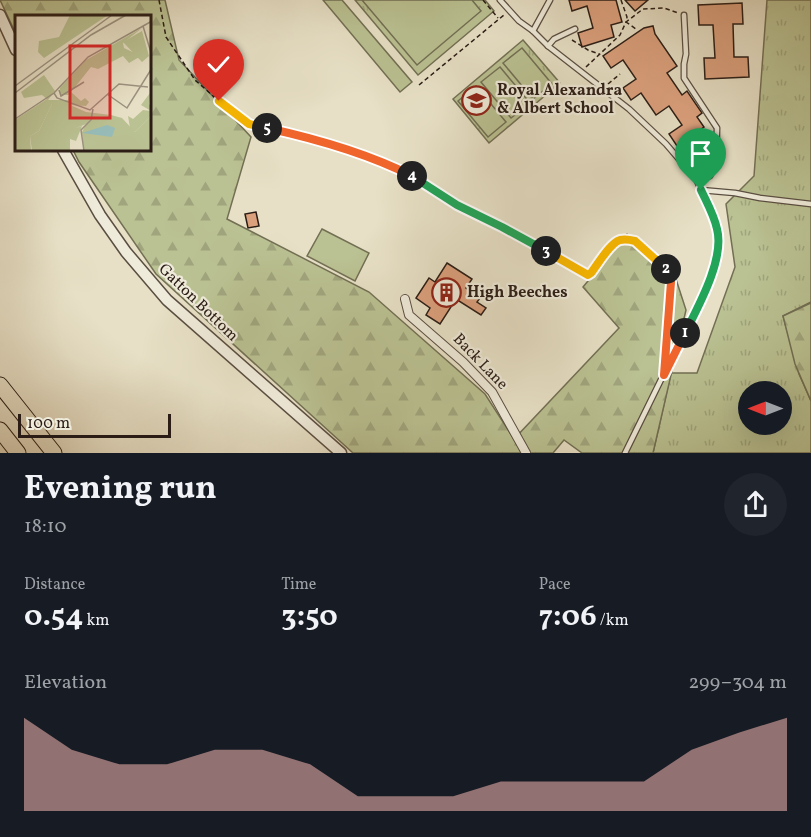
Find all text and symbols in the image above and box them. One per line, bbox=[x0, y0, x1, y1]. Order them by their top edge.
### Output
inset map bbox=[15, 15, 152, 152]
pin bbox=[193, 39, 244, 101]
icon: check bbox=[202, 48, 235, 81]
place label: Royal Alexandra & Albert School bbox=[497, 80, 622, 120]
school or university icon: Royal Alexandra & Albert School bbox=[460, 84, 492, 116]
pin: 5 bbox=[252, 113, 282, 143]
text: 5 bbox=[263, 117, 271, 139]
pin bbox=[675, 128, 726, 190]
icon: arrive bbox=[684, 137, 717, 170]
pin: 4 bbox=[397, 161, 427, 191]
text: 4 bbox=[407, 165, 417, 187]
pin: 3 bbox=[531, 236, 561, 266]
text: 3 bbox=[542, 240, 550, 262]
pin: 2 bbox=[651, 254, 681, 284]
text: 2 bbox=[662, 258, 670, 280]
street label: Gatton Bottom bbox=[153, 259, 243, 347]
building icon: High Beeches bbox=[430, 277, 462, 309]
place label: High Beeches bbox=[467, 282, 568, 304]
pin: 1 bbox=[670, 318, 700, 348]
text: 1 bbox=[682, 322, 688, 344]
street label: Back Lane bbox=[448, 329, 512, 395]
north arrow bbox=[738, 381, 792, 435]
map controls bbox=[738, 381, 792, 435]
scale bar bbox=[18, 411, 171, 438]
text: 100 m bbox=[27, 413, 70, 435]
text: Evening run bbox=[24, 467, 217, 513]
button: share bbox=[724, 473, 787, 536]
text: 18:10 bbox=[24, 513, 66, 541]
text: Distance bbox=[24, 574, 85, 596]
text: Time bbox=[281, 574, 316, 596]
text: Pace bbox=[539, 574, 571, 596]
text: 0.54 bbox=[24, 596, 83, 638]
text: 3:50 bbox=[281, 596, 338, 638]
text: 7:06 bbox=[539, 596, 597, 638]
text: km bbox=[83, 610, 109, 632]
text: /km bbox=[597, 610, 629, 632]
text: Elevation bbox=[24, 669, 107, 697]
text: 299–304 m bbox=[689, 669, 787, 697]

